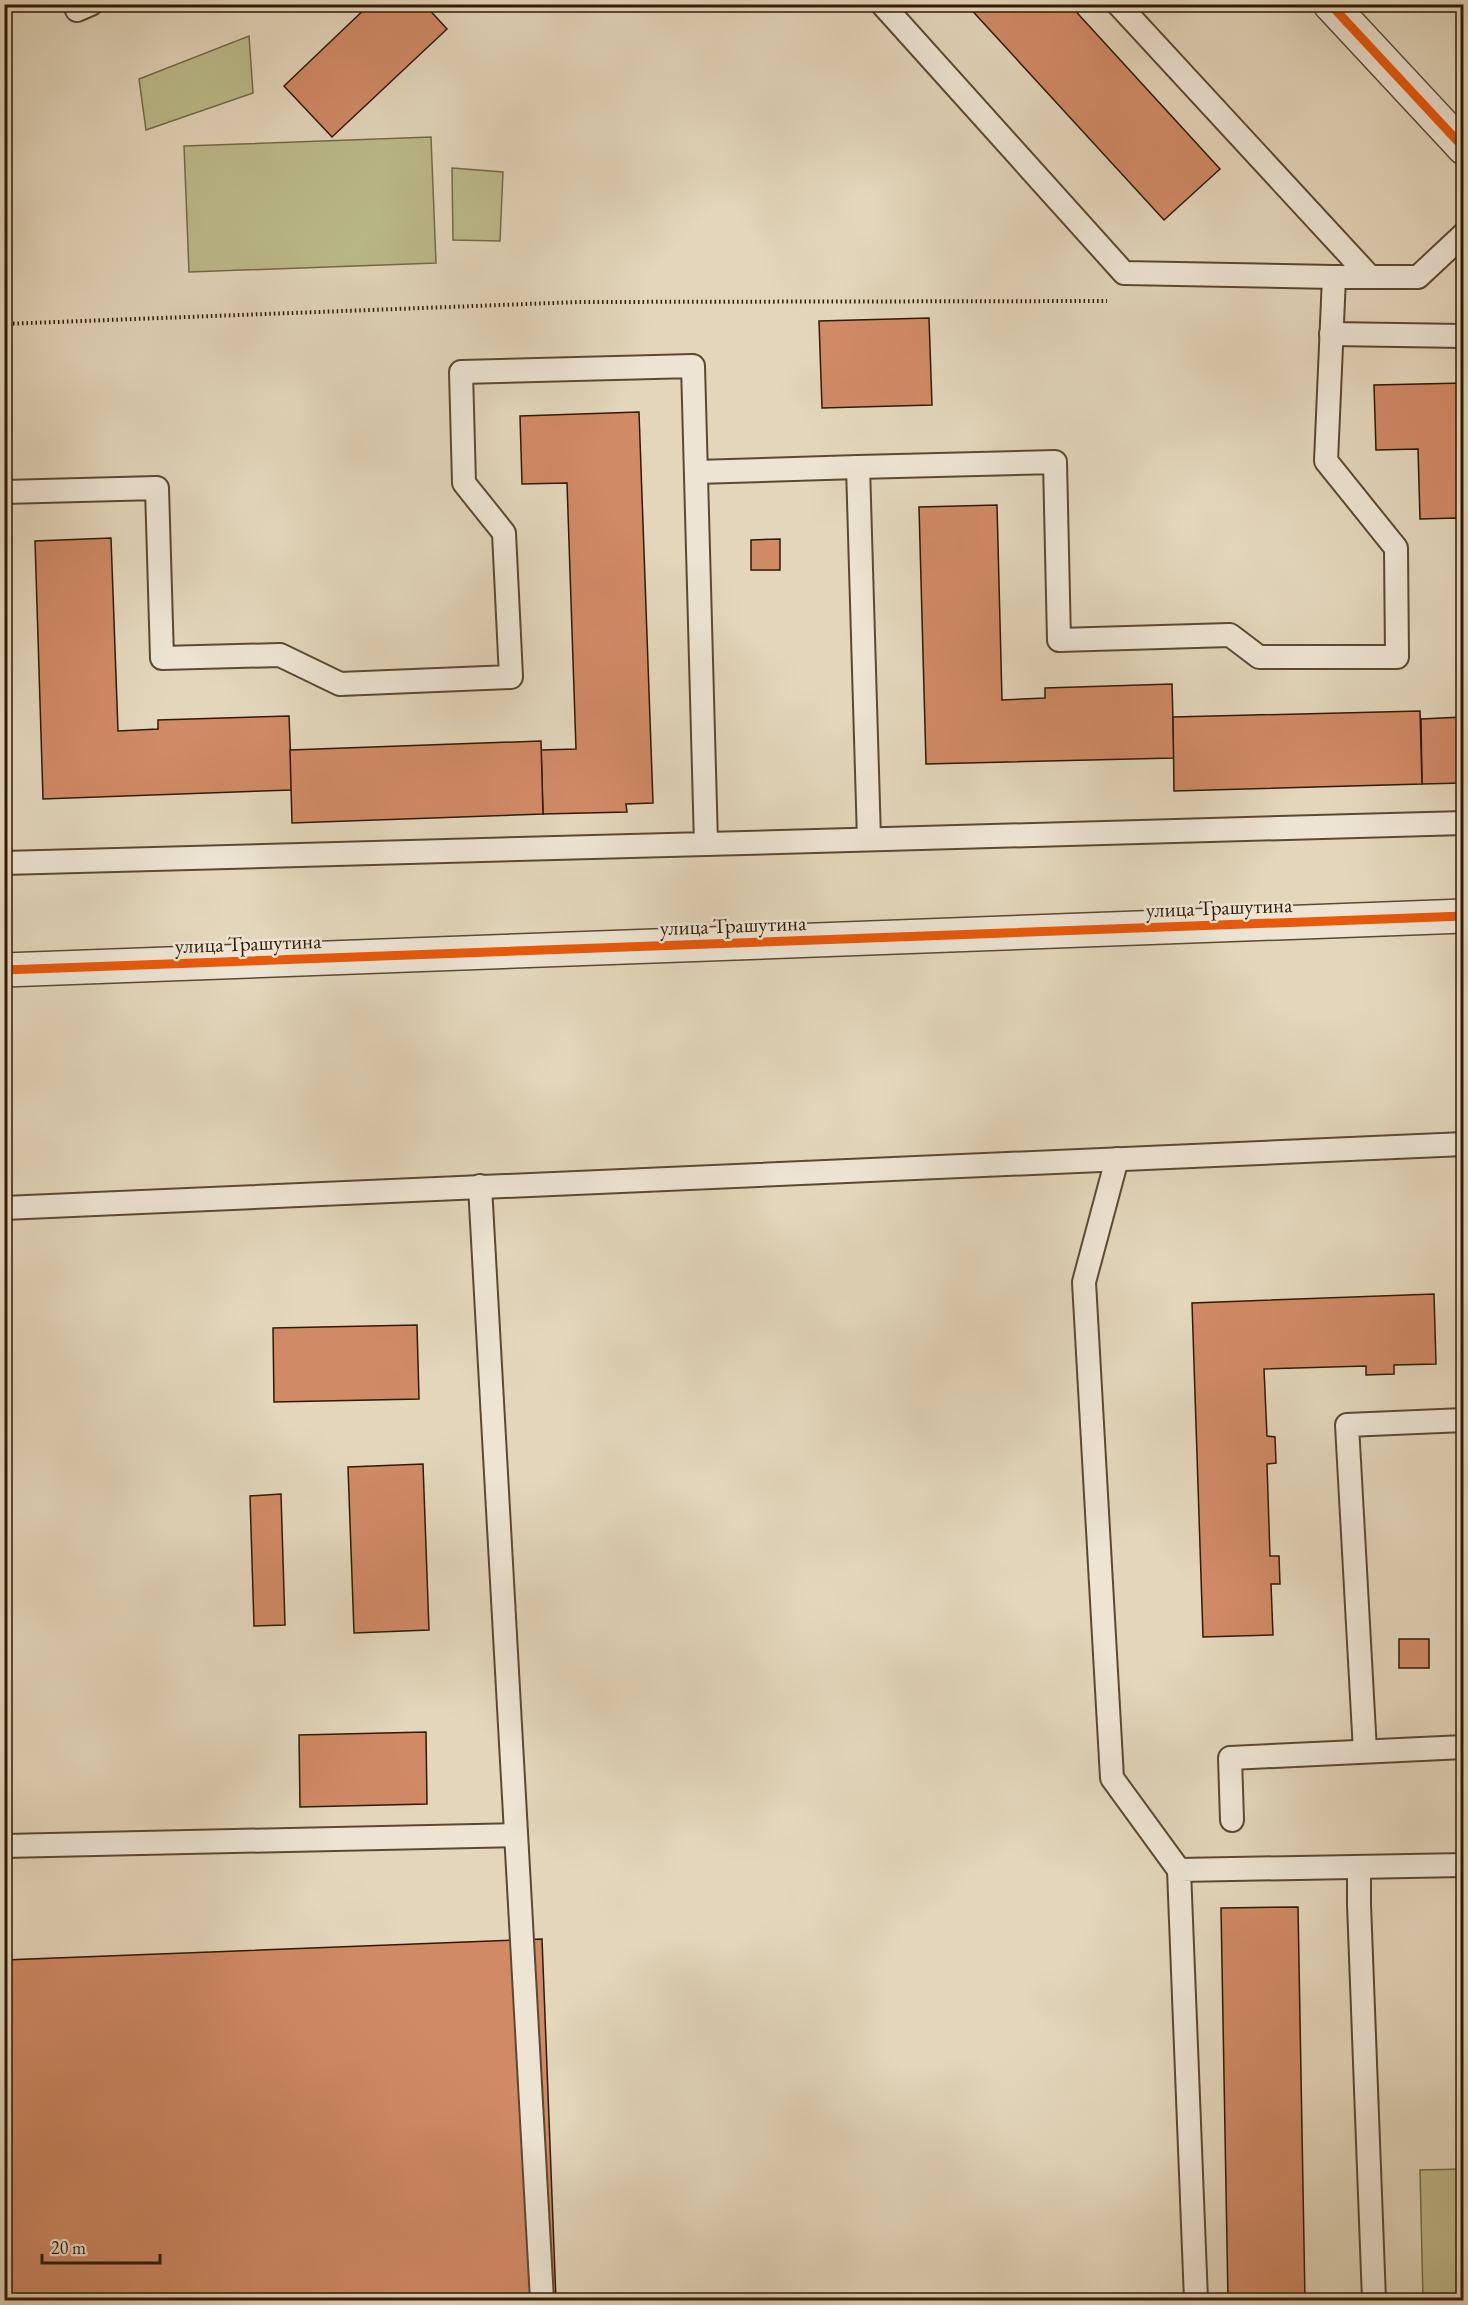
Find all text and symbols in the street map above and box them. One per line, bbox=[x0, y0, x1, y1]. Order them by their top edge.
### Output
street label: улица Трашутина bbox=[1145, 891, 1293, 923]
street label: улица Трашутина bbox=[659, 909, 807, 941]
street label: улица Трашутина bbox=[174, 927, 322, 959]
scale bar bbox=[42, 2227, 160, 2265]
text: 20 m bbox=[51, 2236, 86, 2259]

